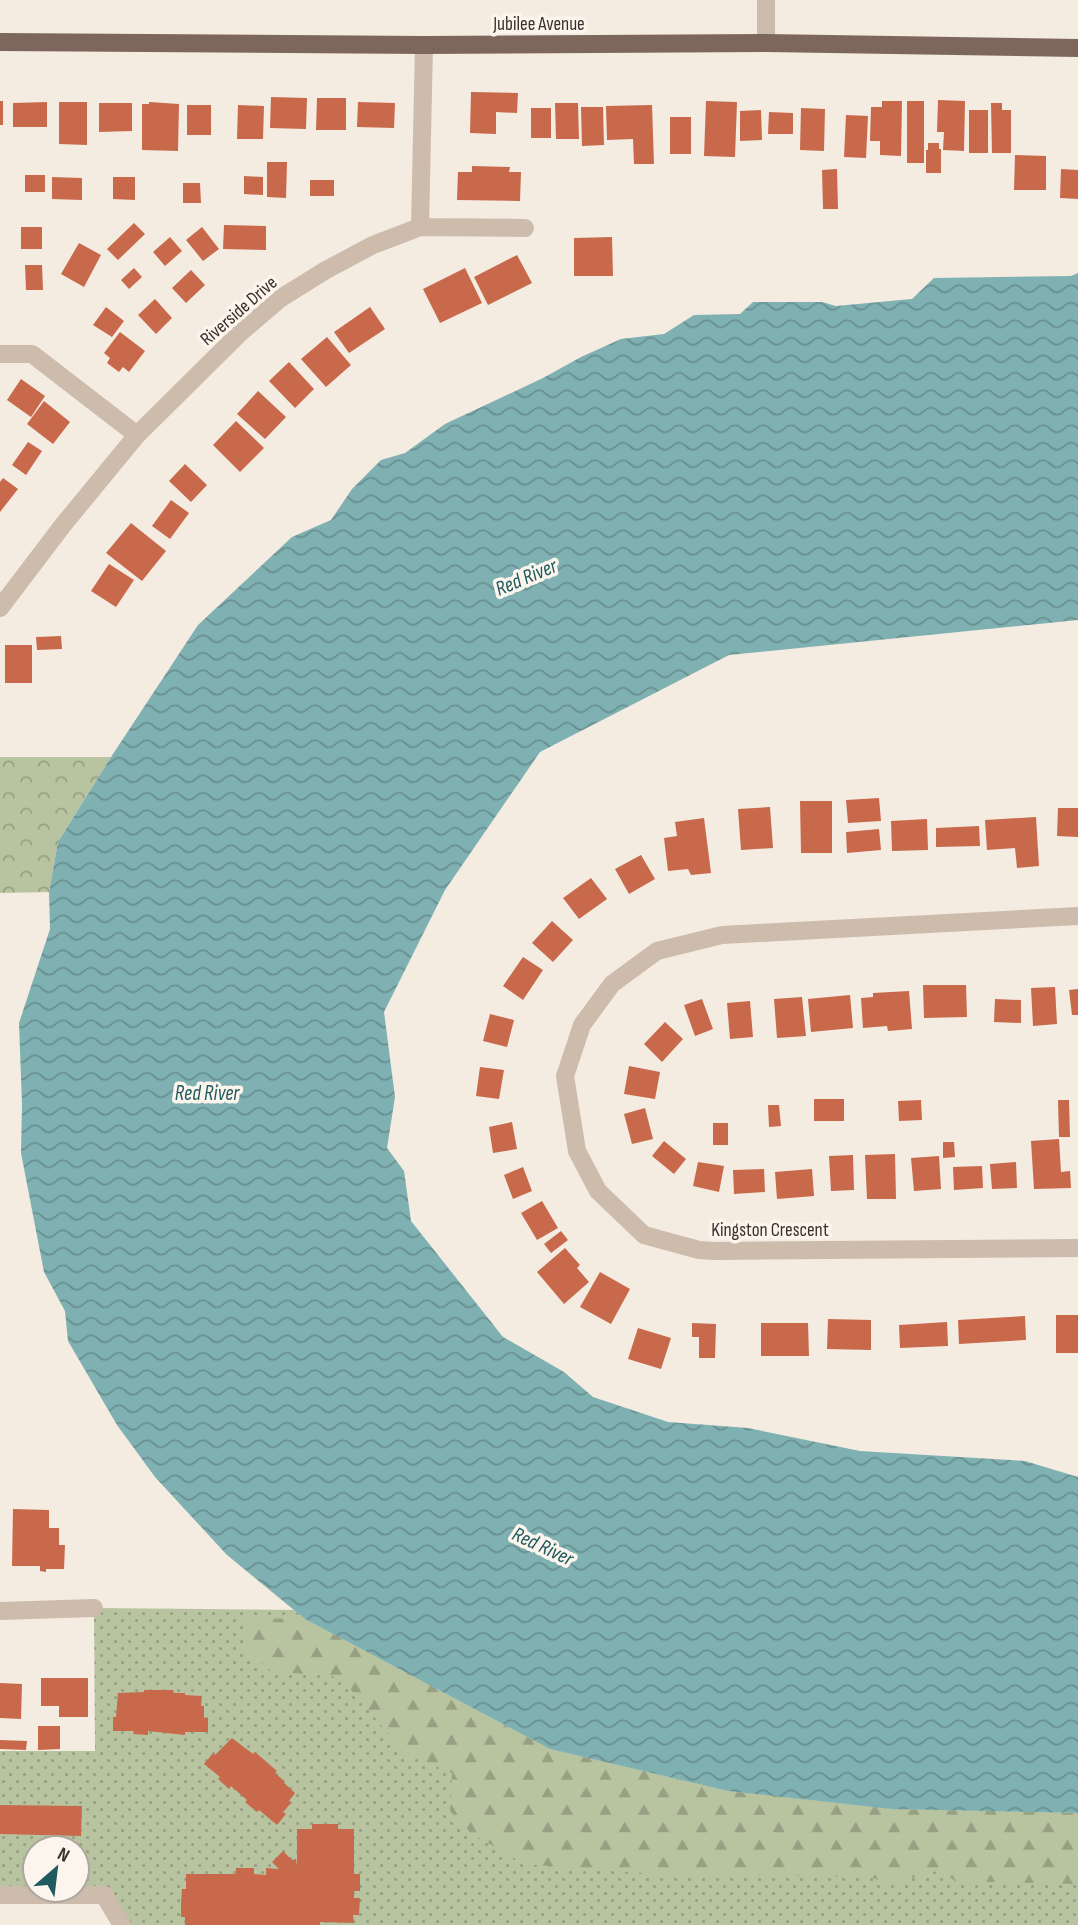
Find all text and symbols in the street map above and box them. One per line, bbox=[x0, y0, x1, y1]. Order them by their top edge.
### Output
street label: Jubilee Avenue bbox=[492, 13, 585, 36]
street label: Riverside Drive bbox=[196, 271, 282, 351]
water label: Red River bbox=[492, 553, 562, 602]
water label: Red River bbox=[175, 1081, 240, 1106]
street label: Kingston Crescent bbox=[711, 1219, 829, 1242]
water label: Red River bbox=[508, 1521, 578, 1572]
north arrow bbox=[21, 1834, 91, 1904]
text: N bbox=[53, 1843, 73, 1868]

